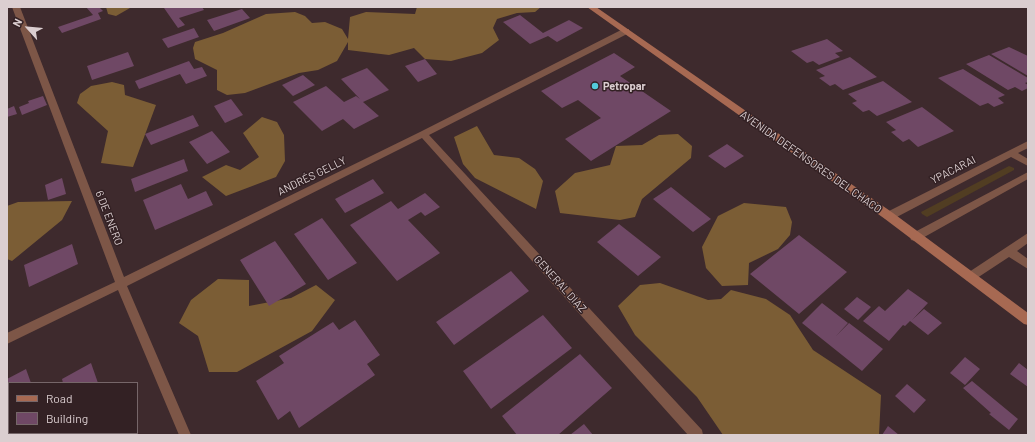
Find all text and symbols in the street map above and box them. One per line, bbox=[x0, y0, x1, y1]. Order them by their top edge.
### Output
north arrow bbox=[8, 8, 48, 48]
text: N bbox=[9, 16, 24, 29]
place label: Petropar bbox=[603, 79, 646, 93]
marker: Petropar bbox=[590, 81, 600, 91]
street label: AVENIDA DEFENSORES DEL CHACO bbox=[738, 108, 884, 216]
street label: YPACARAI bbox=[928, 153, 978, 187]
street label: ANDRÉS GELLY bbox=[276, 154, 348, 198]
street label: 6 DE ENERO bbox=[93, 189, 125, 247]
street label: GENERAL DIAZ bbox=[531, 253, 589, 315]
legend bbox=[8, 382, 138, 434]
text: Road bbox=[46, 391, 73, 405]
text: Building bbox=[46, 411, 88, 425]

